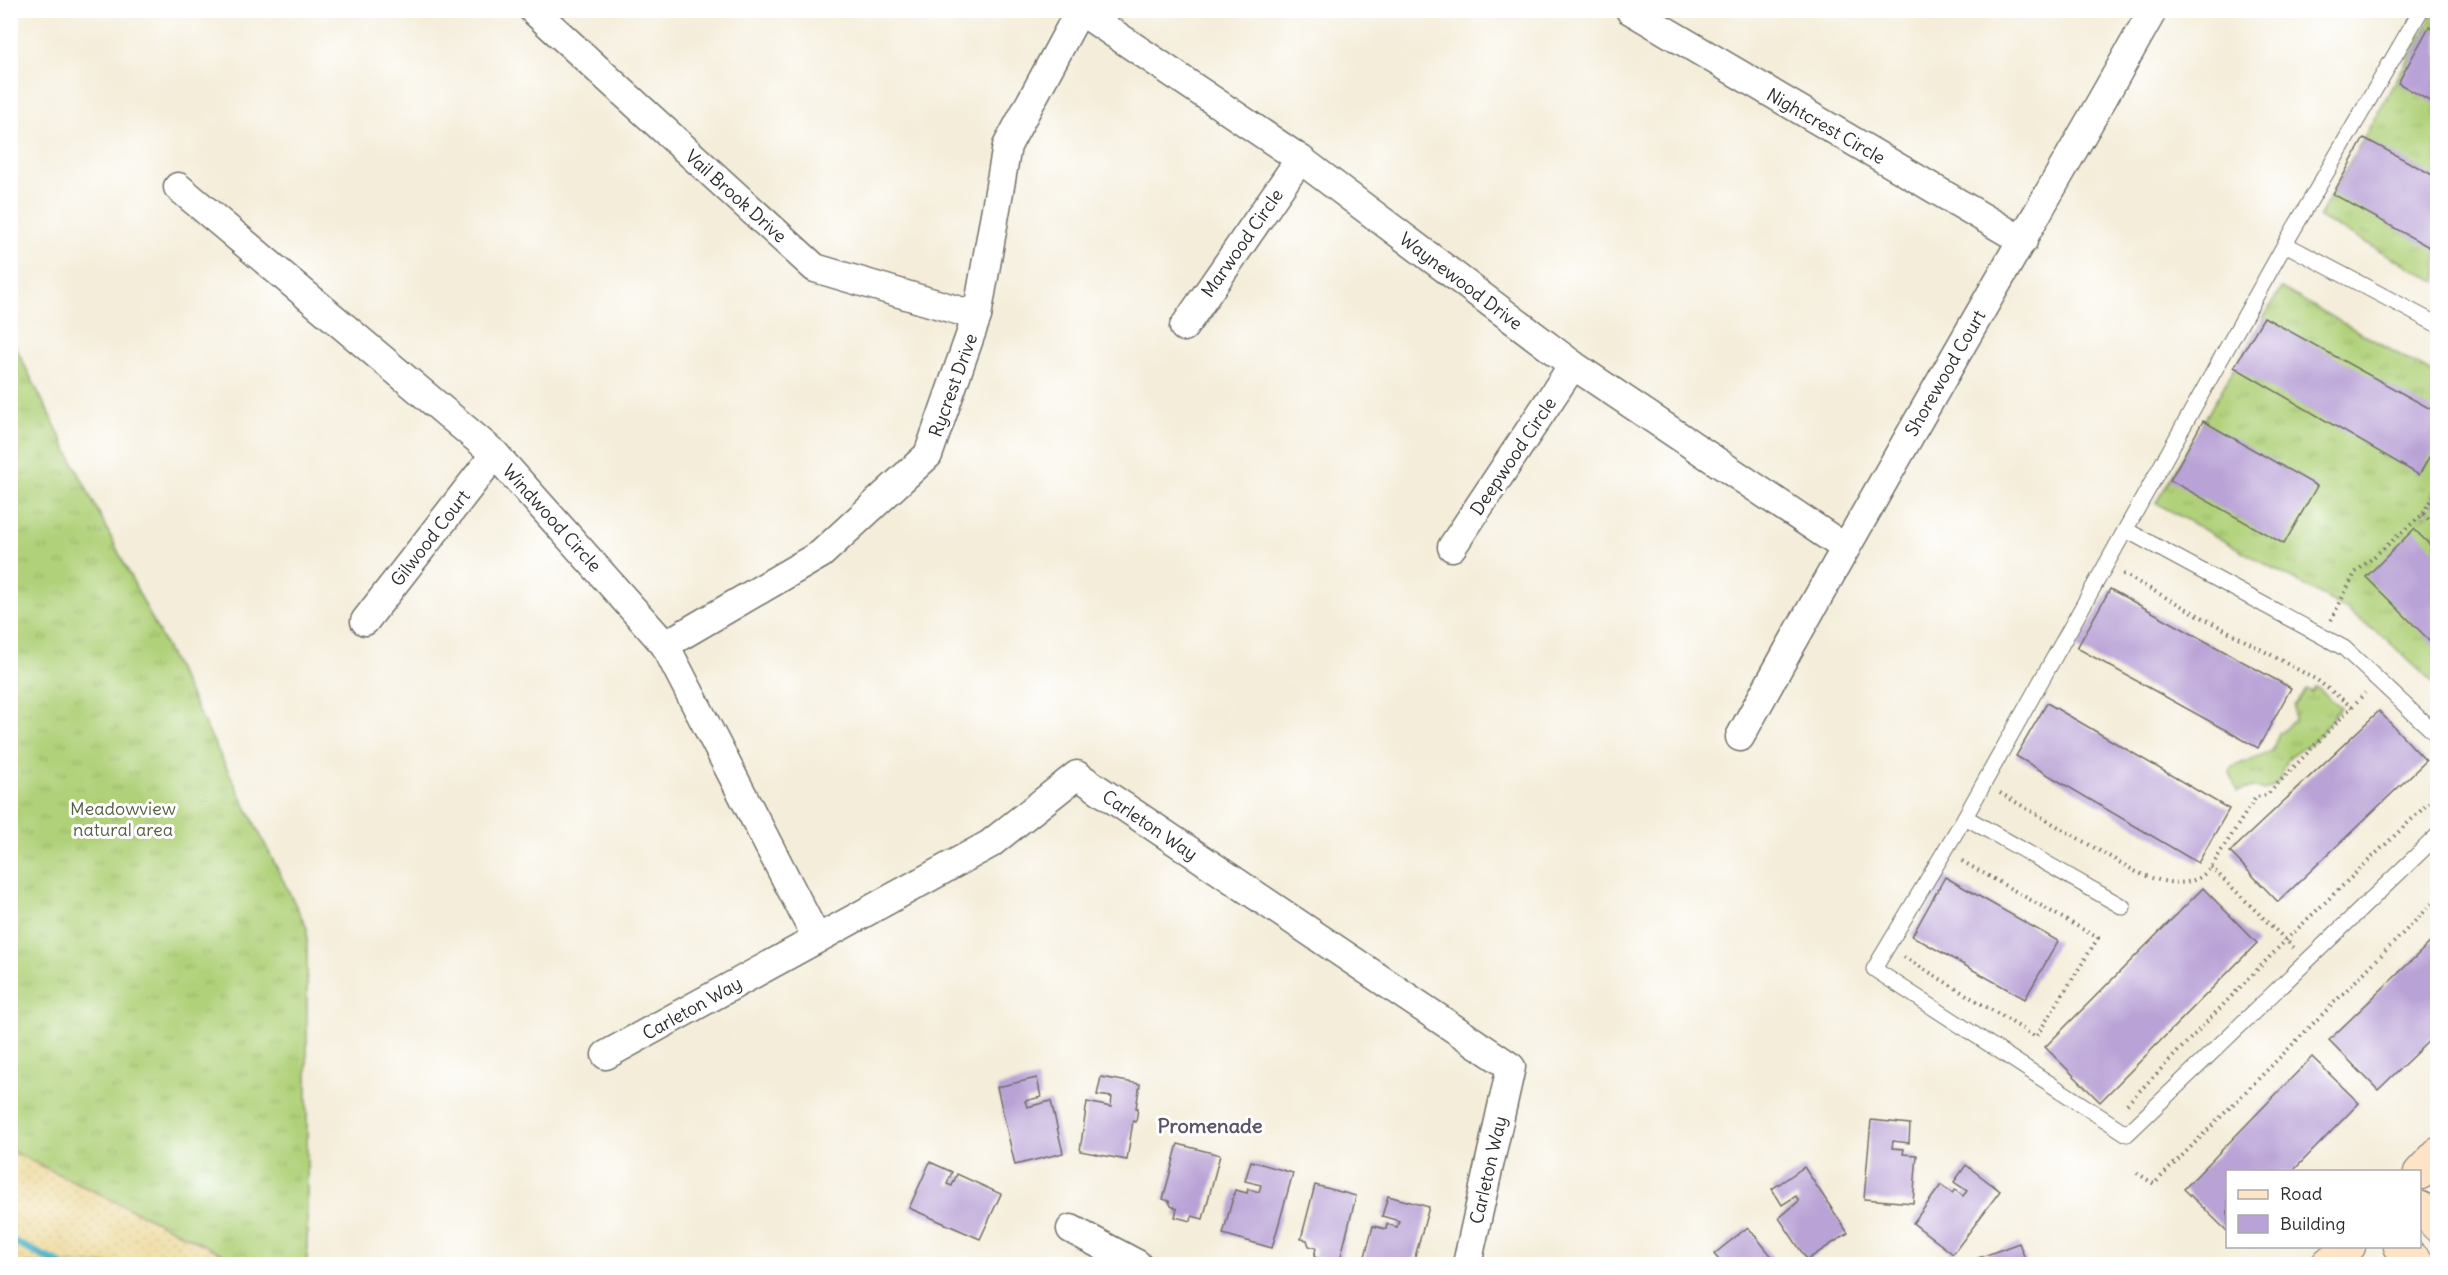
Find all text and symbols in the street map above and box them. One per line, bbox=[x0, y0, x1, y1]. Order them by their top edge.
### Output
street label: Nightcrest Circle bbox=[1763, 83, 1889, 169]
street label: Vail Brook Drive bbox=[681, 144, 791, 248]
street label: Marwood Circle bbox=[1196, 184, 1288, 302]
street label: Waynewood Drive bbox=[1395, 227, 1527, 335]
street label: Shorewood Court bbox=[1900, 306, 1990, 440]
street label: Rycrest Drive bbox=[924, 330, 982, 440]
street label: Deepwood Circle bbox=[1465, 393, 1561, 519]
street label: Windwood Circle bbox=[498, 460, 606, 576]
street label: Gilwood Court bbox=[385, 485, 475, 591]
street label: Carleton Way bbox=[1098, 785, 1202, 865]
park label: Meadowview natural area bbox=[70, 797, 176, 841]
street label: Carleton Way bbox=[638, 971, 746, 1045]
district label: Promenade bbox=[1158, 1113, 1263, 1138]
street label: Carleton Way bbox=[1464, 1114, 1512, 1226]
legend bbox=[2226, 1170, 2421, 1248]
text: Road bbox=[2280, 1182, 2323, 1205]
text: Building bbox=[2280, 1212, 2345, 1235]

